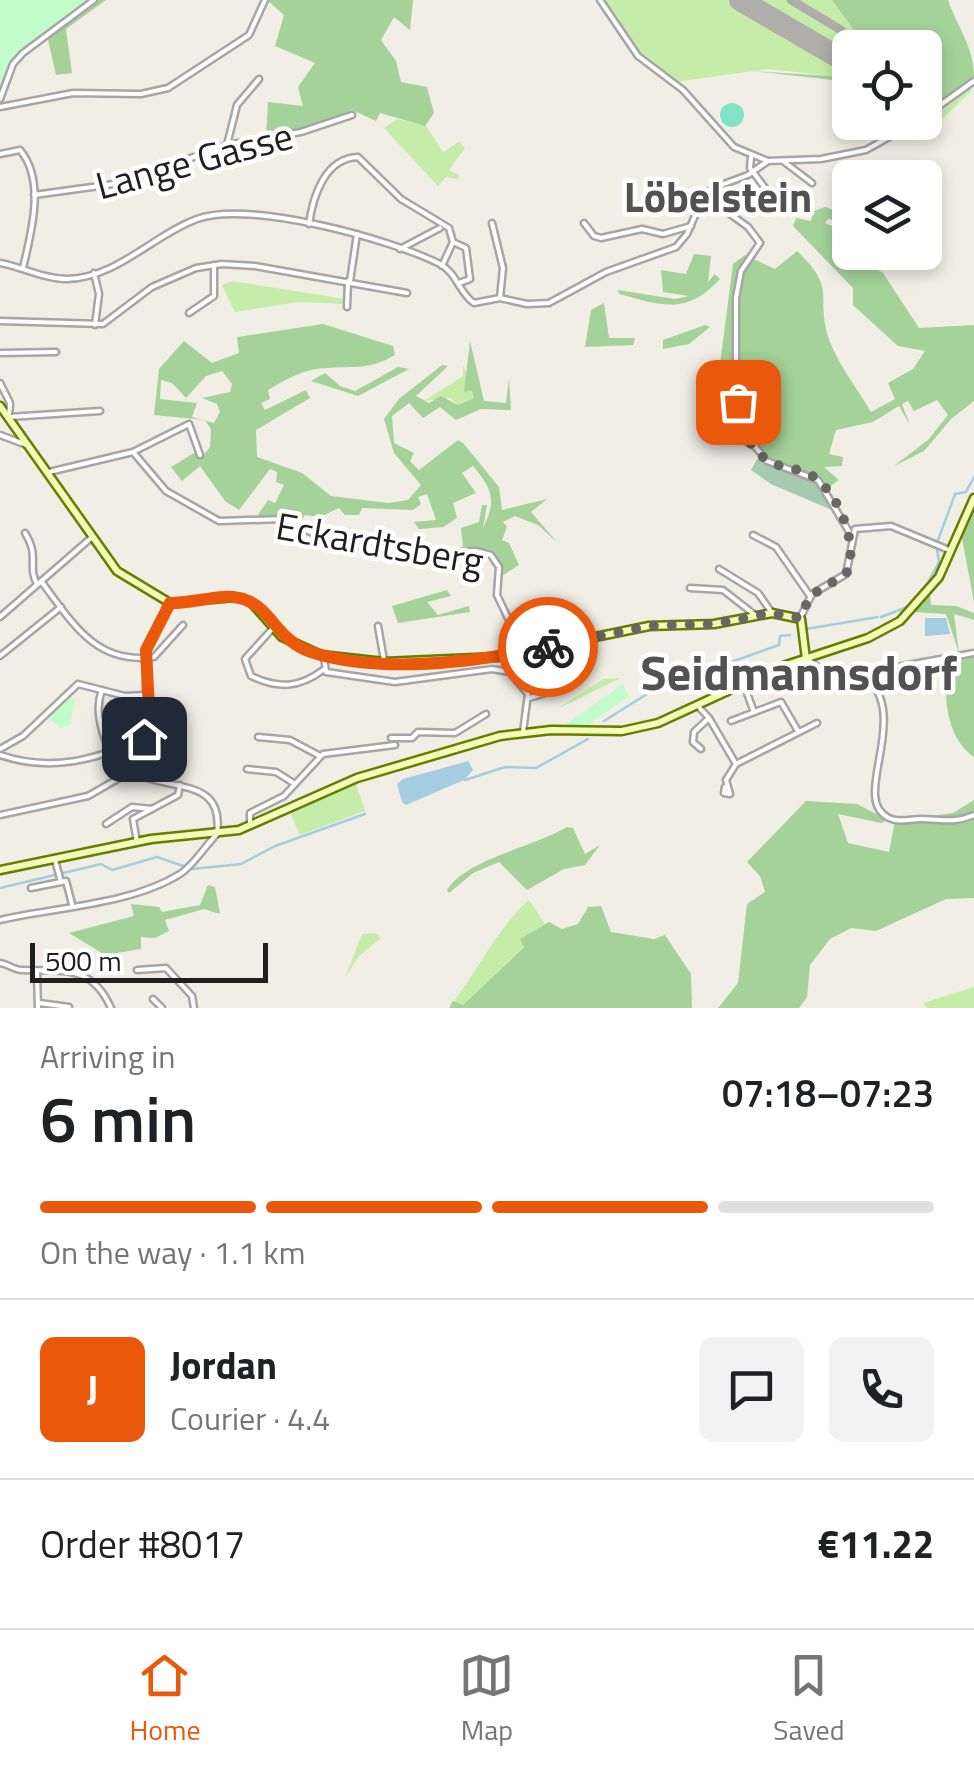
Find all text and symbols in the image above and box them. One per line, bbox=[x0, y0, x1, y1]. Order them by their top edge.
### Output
map controls bbox=[832, 30, 942, 270]
button: locate bbox=[832, 30, 942, 140]
street label: Lange Gasse bbox=[89, 106, 299, 214]
button: layers bbox=[832, 160, 942, 270]
district label: Löbelstein bbox=[624, 164, 812, 228]
pin bbox=[696, 360, 781, 445]
icon: bag bbox=[711, 375, 766, 430]
street label: Eckardtsberg bbox=[272, 496, 488, 590]
courier bbox=[498, 597, 598, 697]
icon: bike bbox=[521, 620, 576, 675]
district label: Seidmannsdorf bbox=[641, 636, 957, 709]
pin bbox=[102, 697, 187, 782]
icon: home bbox=[117, 712, 172, 767]
scale bar bbox=[30, 938, 268, 983]
text: 500 m bbox=[45, 939, 122, 982]
text: Arriving in bbox=[40, 1032, 176, 1080]
text: 07:18–07:23 bbox=[722, 1064, 934, 1122]
text: 6 min bbox=[40, 1068, 196, 1167]
text: On the way · 1.1 km bbox=[40, 1228, 305, 1276]
text: Jordan bbox=[170, 1336, 277, 1394]
button: chat bbox=[699, 1337, 804, 1442]
button: phone bbox=[829, 1337, 934, 1442]
text: J bbox=[87, 1360, 98, 1418]
text: Courier · 4.4 bbox=[170, 1394, 330, 1442]
text: Order #8017 bbox=[40, 1515, 245, 1573]
text: €11.22 bbox=[818, 1515, 934, 1573]
tab: Home bbox=[129, 1648, 201, 1751]
tab: Map bbox=[459, 1648, 514, 1751]
tab: Saved bbox=[773, 1648, 845, 1751]

